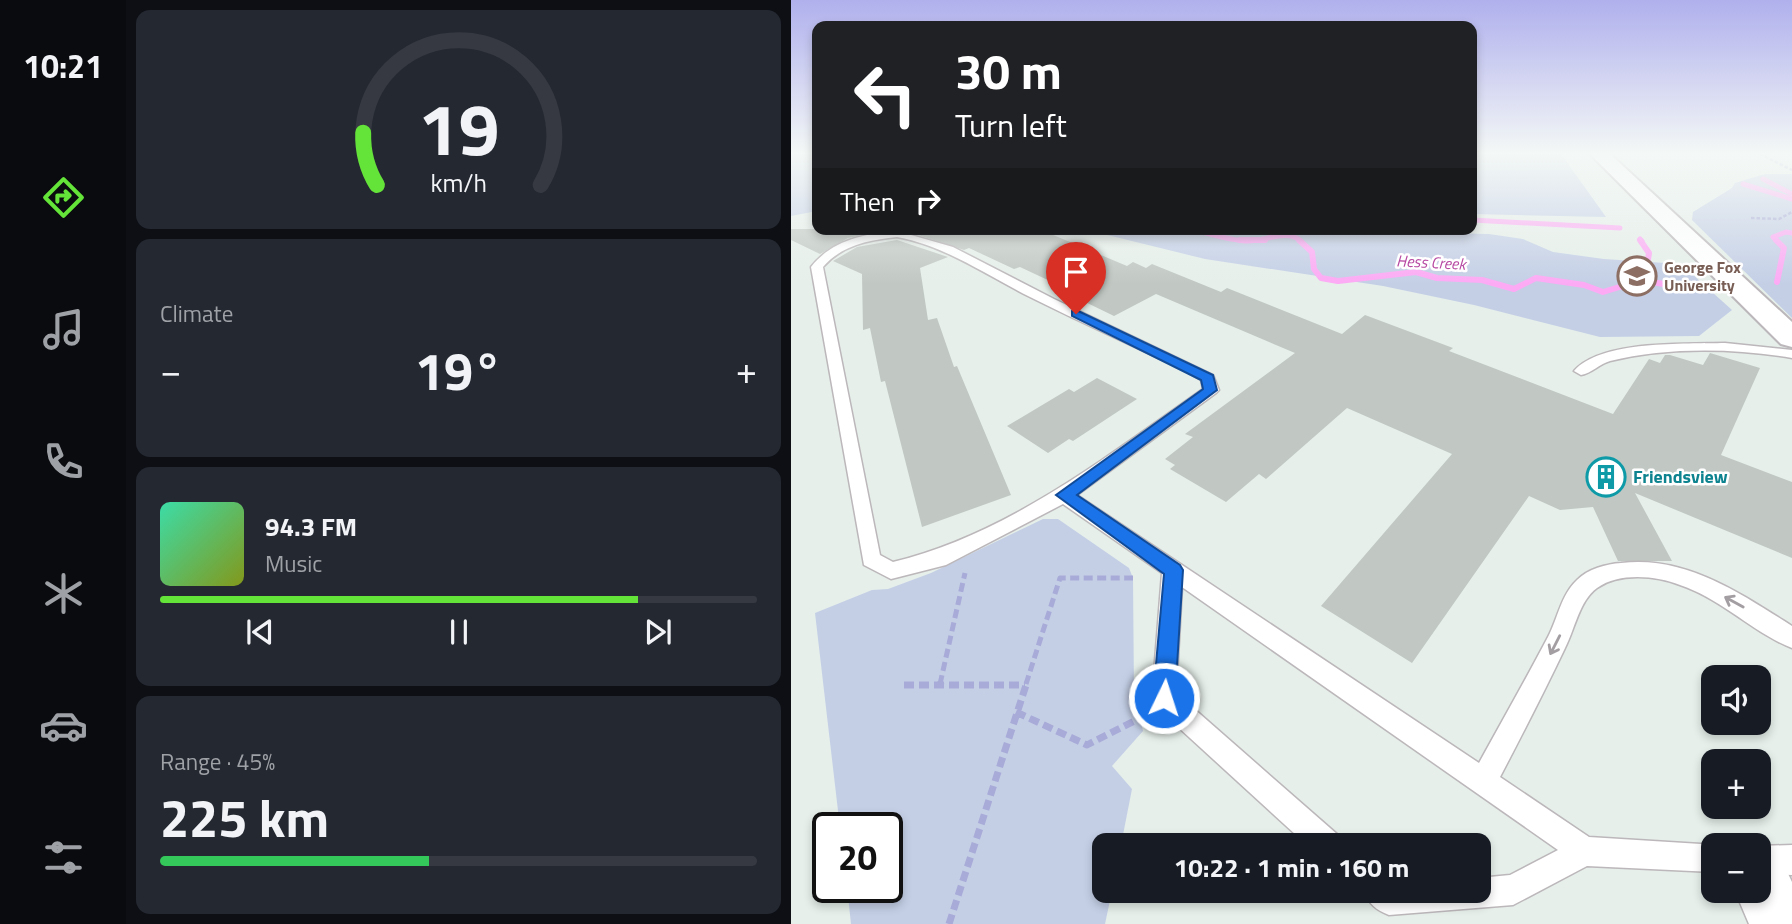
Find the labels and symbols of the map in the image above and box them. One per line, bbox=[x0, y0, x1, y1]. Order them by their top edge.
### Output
pin bbox=[1046, 242, 1106, 314]
water label: Hess Creek bbox=[1396, 248, 1468, 276]
school or university icon: George Fox University bbox=[1616, 255, 1658, 297]
place label: George Fox University bbox=[1664, 255, 1741, 297]
building icon: Friendsview bbox=[1585, 456, 1627, 498]
place label: Friendsview bbox=[1633, 463, 1728, 490]
one-way arrow bbox=[1724, 595, 1745, 608]
one-way arrow bbox=[1548, 634, 1562, 655]
position arrow bbox=[1127, 661, 1201, 735]
speed limit sign: 20 bbox=[812, 812, 903, 903]

